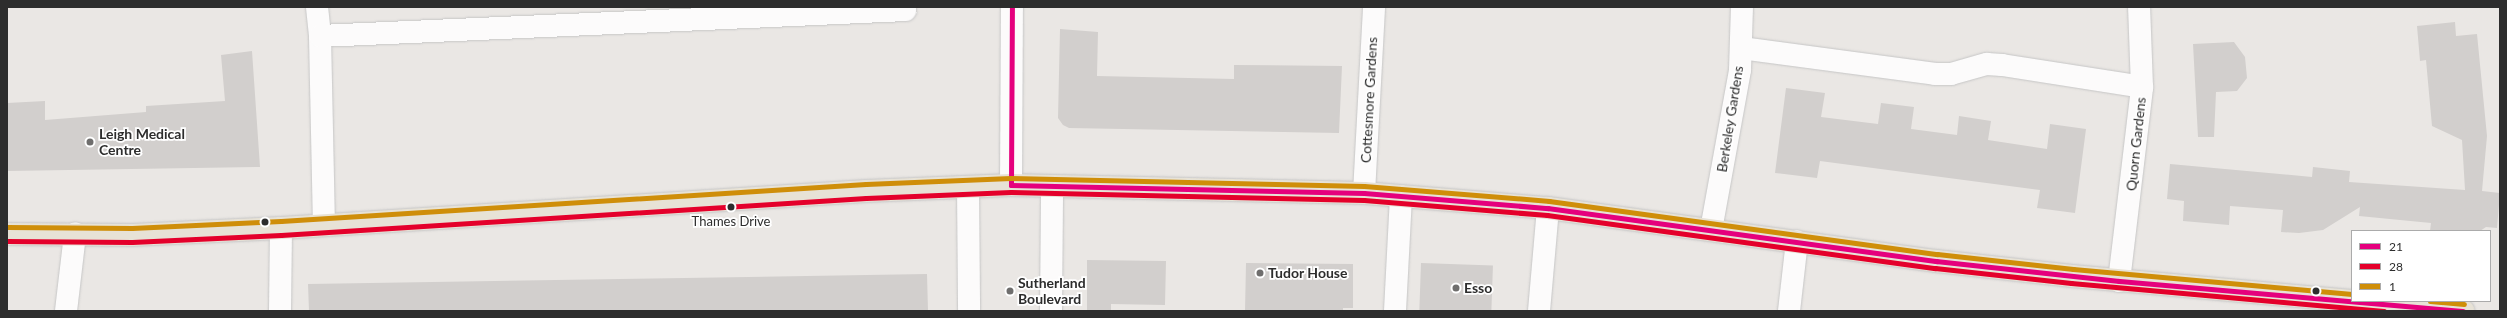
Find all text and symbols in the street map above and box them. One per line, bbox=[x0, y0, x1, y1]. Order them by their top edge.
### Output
street label: Cottesmore Gardens bbox=[1357, 36, 1381, 164]
street label: Berkeley Gardens bbox=[1713, 64, 1747, 174]
street label: Quorn Gardens bbox=[2123, 96, 2149, 192]
place label: Leigh Medical Centre bbox=[99, 126, 185, 158]
marker: Leigh Medical Centre bbox=[84, 136, 96, 148]
marker: Thames Drive bbox=[726, 202, 736, 212]
place label: Thames Drive bbox=[692, 213, 770, 229]
unlabelled marker bbox=[260, 217, 270, 227]
legend bbox=[2351, 230, 2491, 302]
text: 21 bbox=[2389, 239, 2403, 254]
text: 28 bbox=[2389, 259, 2403, 274]
place label: Tudor House bbox=[1268, 265, 1348, 281]
marker: Tudor House bbox=[1255, 268, 1265, 278]
place label: Sutherland Boulevard bbox=[1018, 275, 1086, 308]
text: 1 bbox=[2389, 279, 2396, 294]
place label: Esso bbox=[1464, 280, 1492, 296]
marker: Esso bbox=[1451, 283, 1461, 293]
marker: Sutherland Boulevard bbox=[1005, 286, 1015, 296]
unlabelled marker bbox=[2311, 286, 2321, 296]

